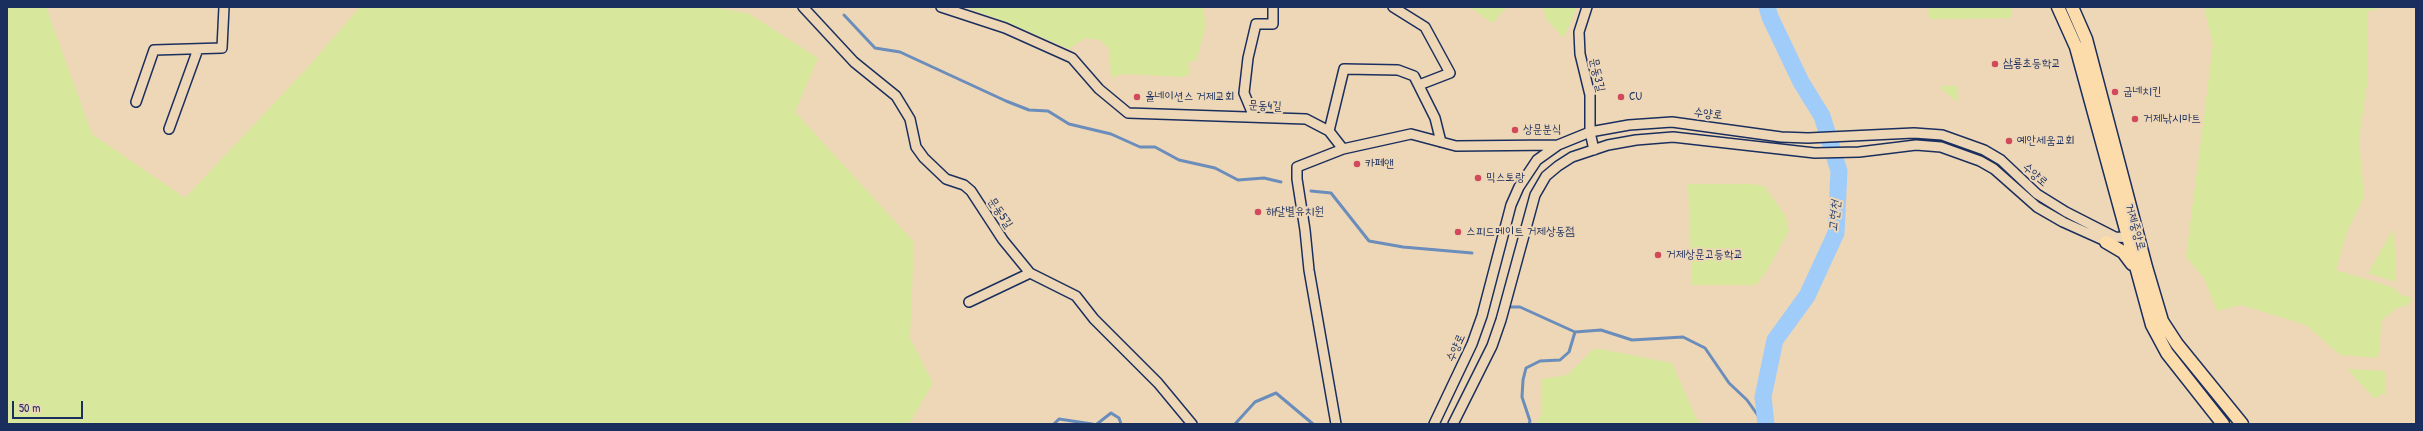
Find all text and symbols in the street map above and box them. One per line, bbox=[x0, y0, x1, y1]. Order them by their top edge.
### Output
street label: 문동3길 bbox=[1586, 57, 1608, 93]
place label: 삼룡초등학교 bbox=[2003, 57, 2061, 71]
marker: 삼룡초등학교 bbox=[1990, 59, 2000, 69]
place label: 굽네치킨 bbox=[2123, 85, 2162, 99]
marker: 굽네치킨 bbox=[2110, 87, 2120, 97]
place label: 올네이션스 거제교회 bbox=[1145, 90, 1235, 104]
place label: CU bbox=[1629, 90, 1642, 104]
marker: 올네이션스 거제교회 bbox=[1132, 92, 1142, 102]
marker: CU bbox=[1616, 92, 1626, 102]
street label: 문동4길 bbox=[1248, 98, 1282, 114]
street label: 수양로 bbox=[1693, 105, 1723, 123]
place label: 거제낚시마트 bbox=[2143, 112, 2201, 126]
marker: 거제낚시마트 bbox=[2130, 114, 2140, 124]
place label: 상문분식 bbox=[1523, 123, 1562, 137]
marker: 상문분식 bbox=[1510, 125, 1520, 135]
place label: 예안세움교회 bbox=[2017, 134, 2075, 148]
marker: 예안세움교회 bbox=[2004, 136, 2014, 146]
place label: 카페앤 bbox=[1365, 157, 1394, 171]
marker: 카페앤 bbox=[1352, 159, 1362, 169]
street label: 수양로 bbox=[2019, 160, 2051, 190]
place label: 믹스토랑 bbox=[1486, 171, 1525, 185]
marker: 믹스토랑 bbox=[1473, 173, 1483, 183]
street label: 문동5길 bbox=[985, 195, 1015, 231]
water label: 고현천 bbox=[1826, 200, 1844, 232]
street label: 거제중앙로 bbox=[2122, 202, 2148, 252]
place label: 해달별유치원 bbox=[1266, 205, 1324, 219]
marker: 해달별유치원 bbox=[1253, 207, 1263, 217]
place label: 스피드메이트 거제상동점 bbox=[1466, 225, 1575, 239]
marker: 스피드메이트 거제상동점 bbox=[1453, 227, 1463, 237]
place label: 거제상문고등학교 bbox=[1666, 248, 1743, 262]
marker: 거제상문고등학교 bbox=[1653, 250, 1663, 260]
street label: 수양로 bbox=[1444, 332, 1468, 364]
scale bar bbox=[14, 393, 85, 419]
text: 50 m bbox=[19, 399, 40, 416]

